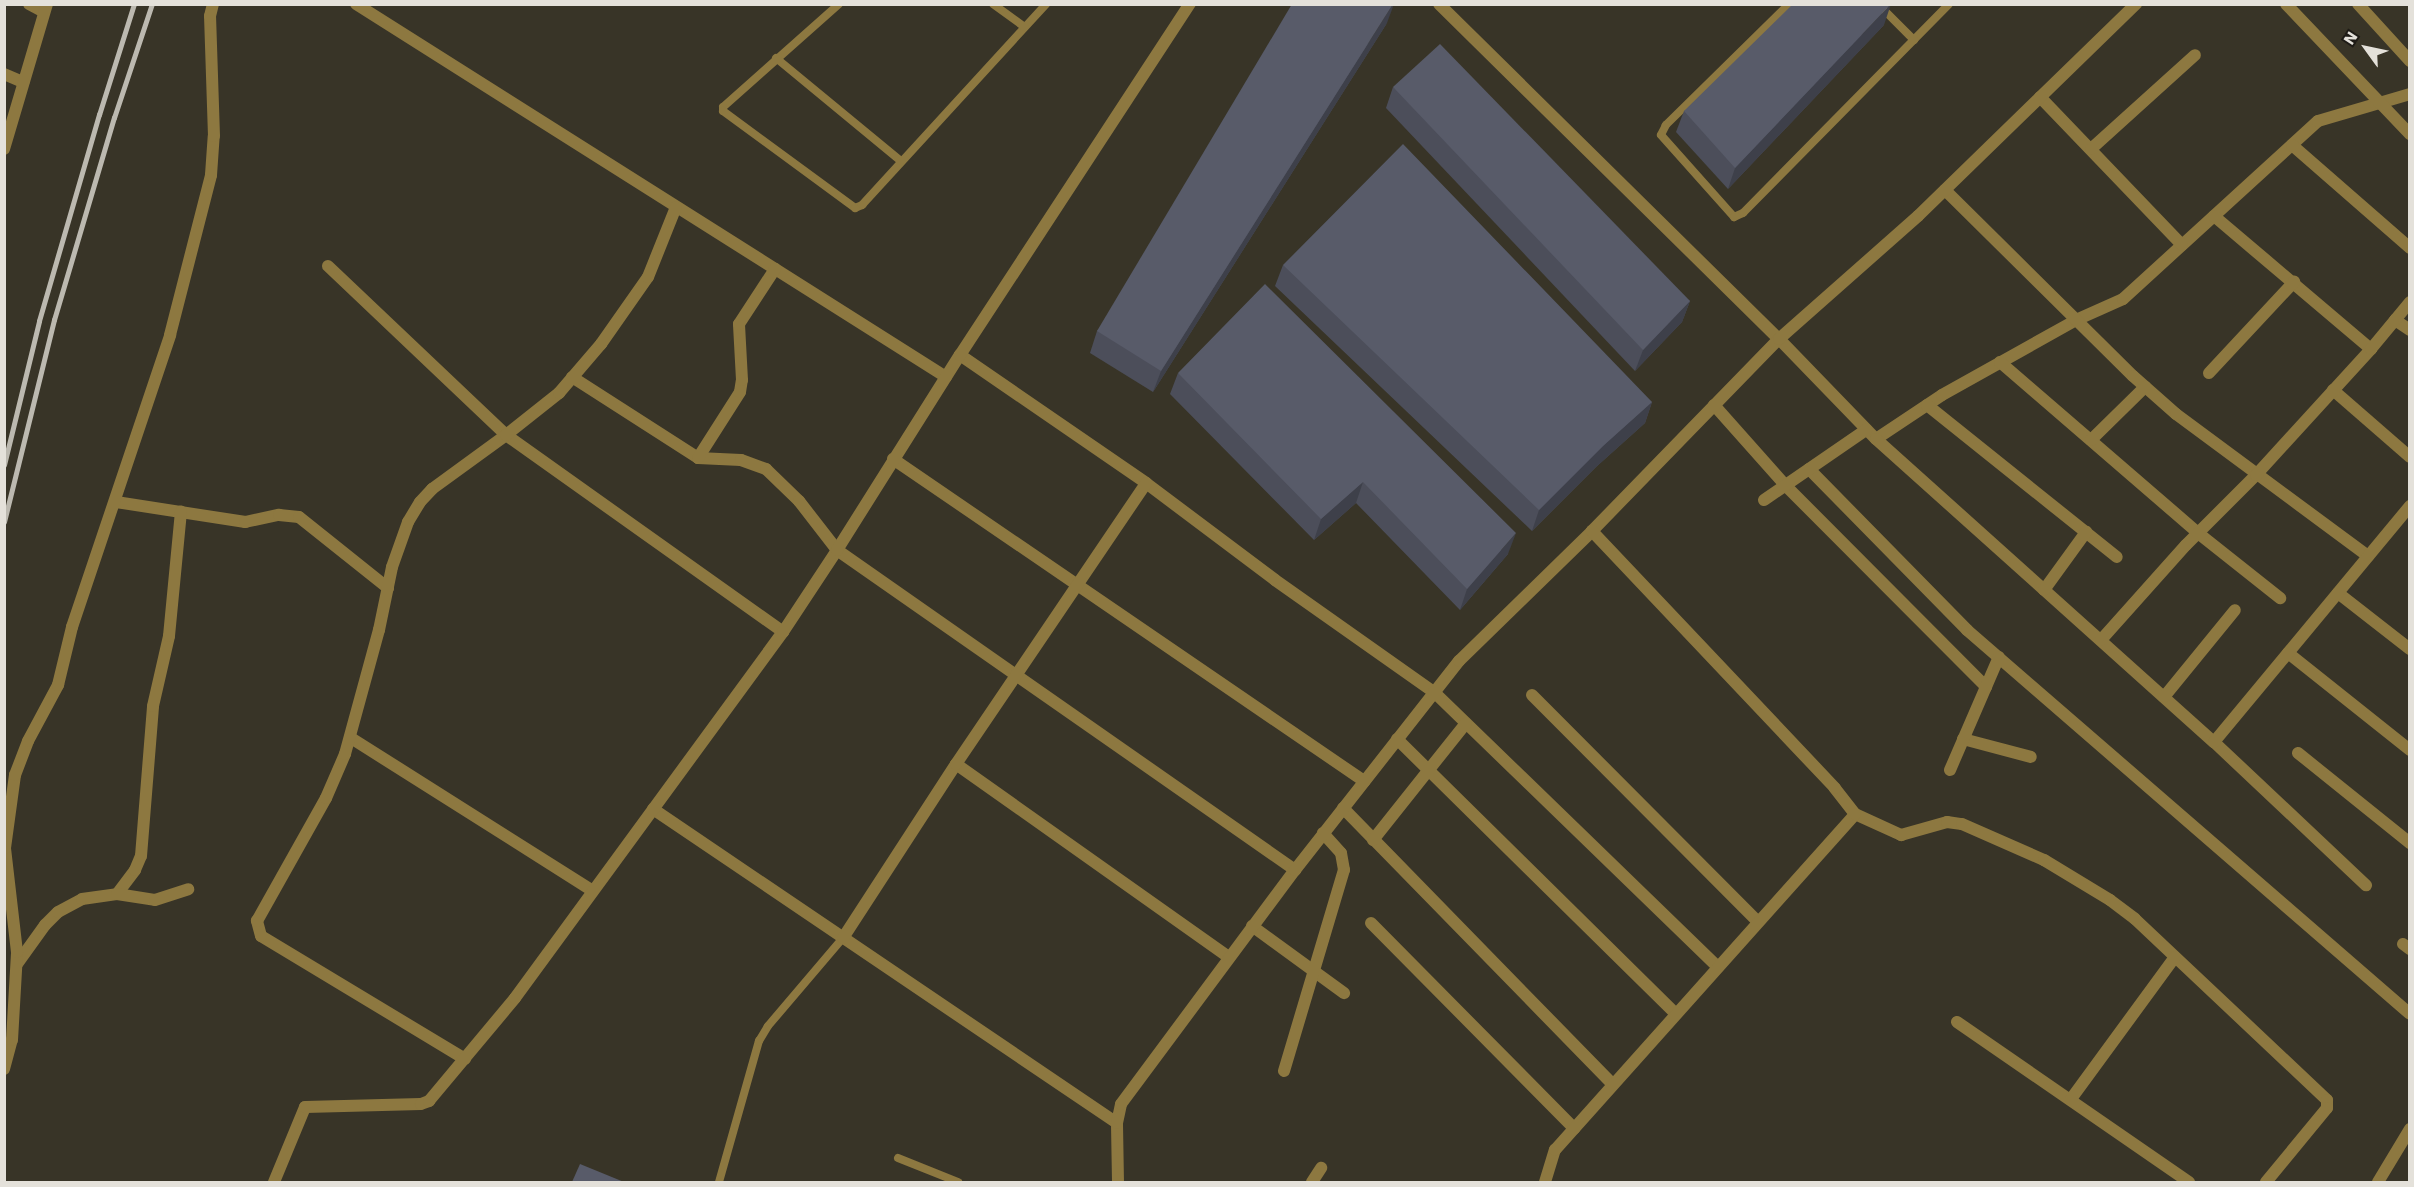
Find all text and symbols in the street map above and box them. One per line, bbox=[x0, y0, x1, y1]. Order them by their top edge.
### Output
north arrow bbox=[2336, 18, 2396, 78]
text: N bbox=[2339, 28, 2362, 48]

